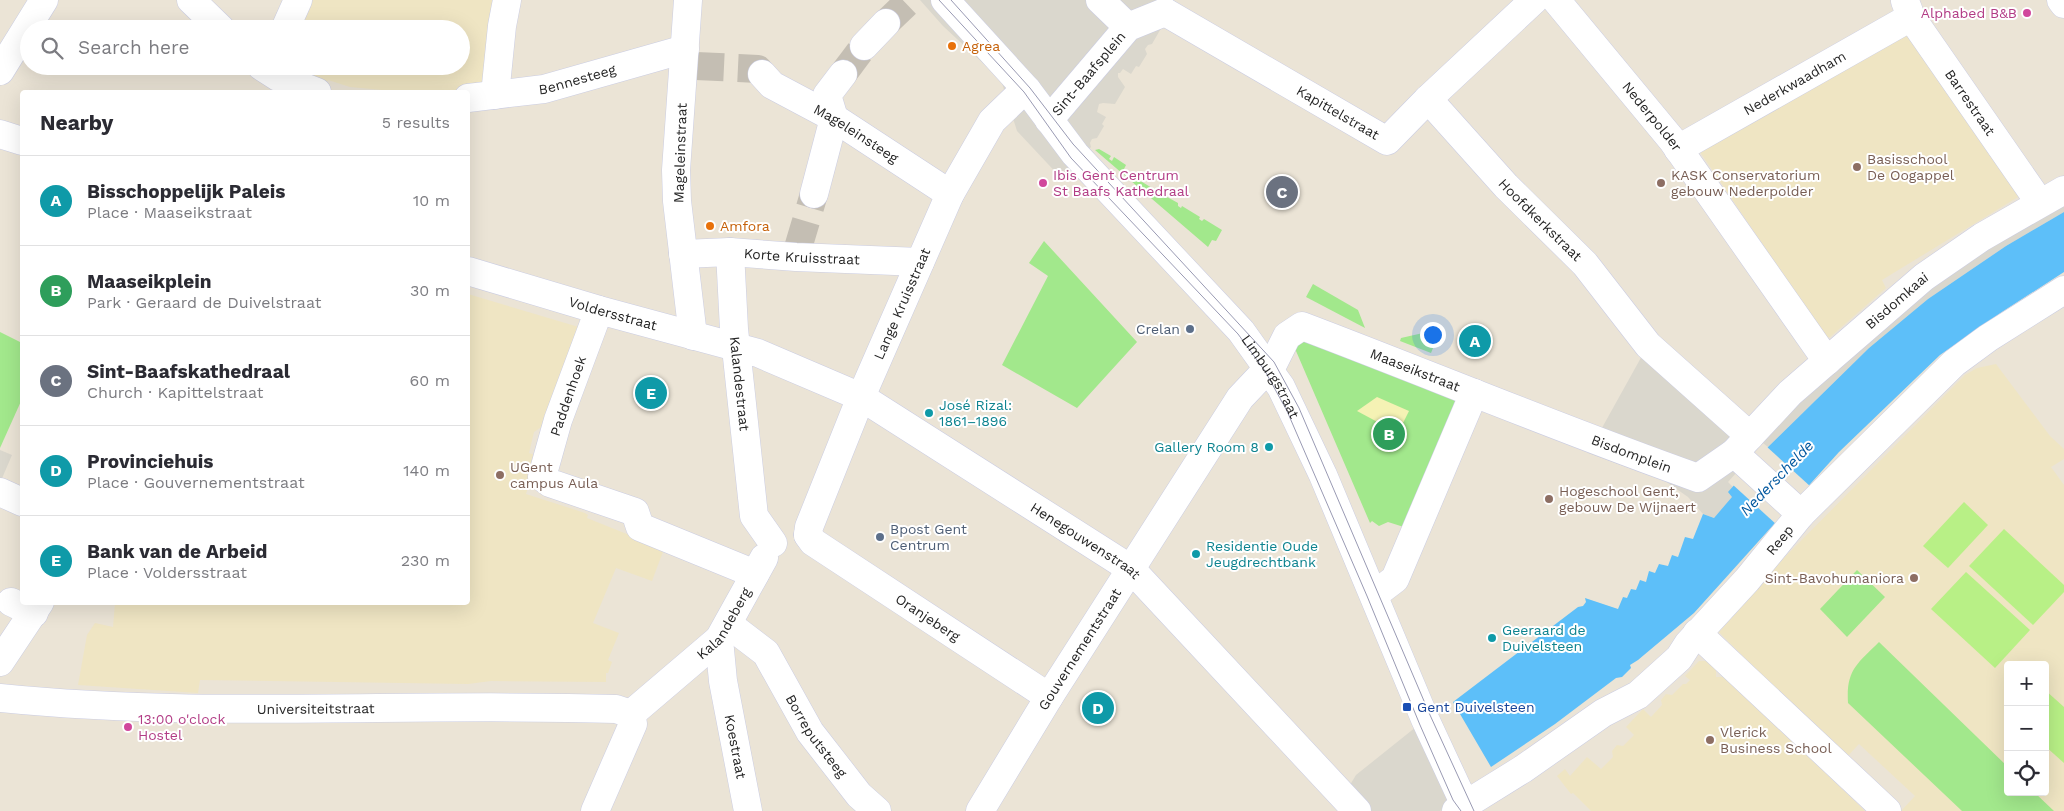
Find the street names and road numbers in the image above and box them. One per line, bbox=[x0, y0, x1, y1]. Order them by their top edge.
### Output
street label: Sint-Baafsplein bbox=[1048, 28, 1129, 119]
street label: Nederkwaadham bbox=[1741, 48, 1849, 118]
street label: Bennesteeg bbox=[538, 61, 618, 98]
street label: Barrestraat bbox=[1942, 66, 1999, 139]
street label: Nederpolder bbox=[1619, 78, 1685, 154]
street label: Kapittelstraat bbox=[1294, 82, 1382, 143]
street label: Mageleinsteeg bbox=[811, 101, 902, 166]
street label: Mageleinstraat bbox=[670, 102, 690, 203]
street label: Hoofdkerkstraat bbox=[1495, 175, 1585, 264]
street label: Korte Kruisstraat bbox=[743, 245, 860, 268]
street label: Lange Kruisstraat bbox=[870, 245, 933, 362]
street label: Bisdomkaai bbox=[1862, 269, 1931, 332]
street label: Voldersstraat bbox=[567, 293, 659, 333]
street label: Limburgstraat bbox=[1238, 332, 1303, 421]
street label: Kalandestraat bbox=[727, 336, 753, 432]
street label: Maaseikstraat bbox=[1368, 345, 1462, 395]
street label: Paddenhoek bbox=[547, 354, 589, 438]
street label: Bisdomplein bbox=[1589, 431, 1674, 476]
street label: Henegouwenstraat bbox=[1028, 499, 1144, 582]
street label: Reep bbox=[1763, 522, 1797, 558]
street label: Kalandeberg bbox=[693, 584, 754, 662]
street label: Gouvernementstraat bbox=[1035, 585, 1124, 713]
street label: Oranjeberg bbox=[893, 590, 964, 645]
street label: Borreputsteeg bbox=[783, 692, 851, 781]
street label: Universiteitstraat bbox=[257, 700, 375, 717]
street label: Koestraat bbox=[722, 713, 750, 780]

